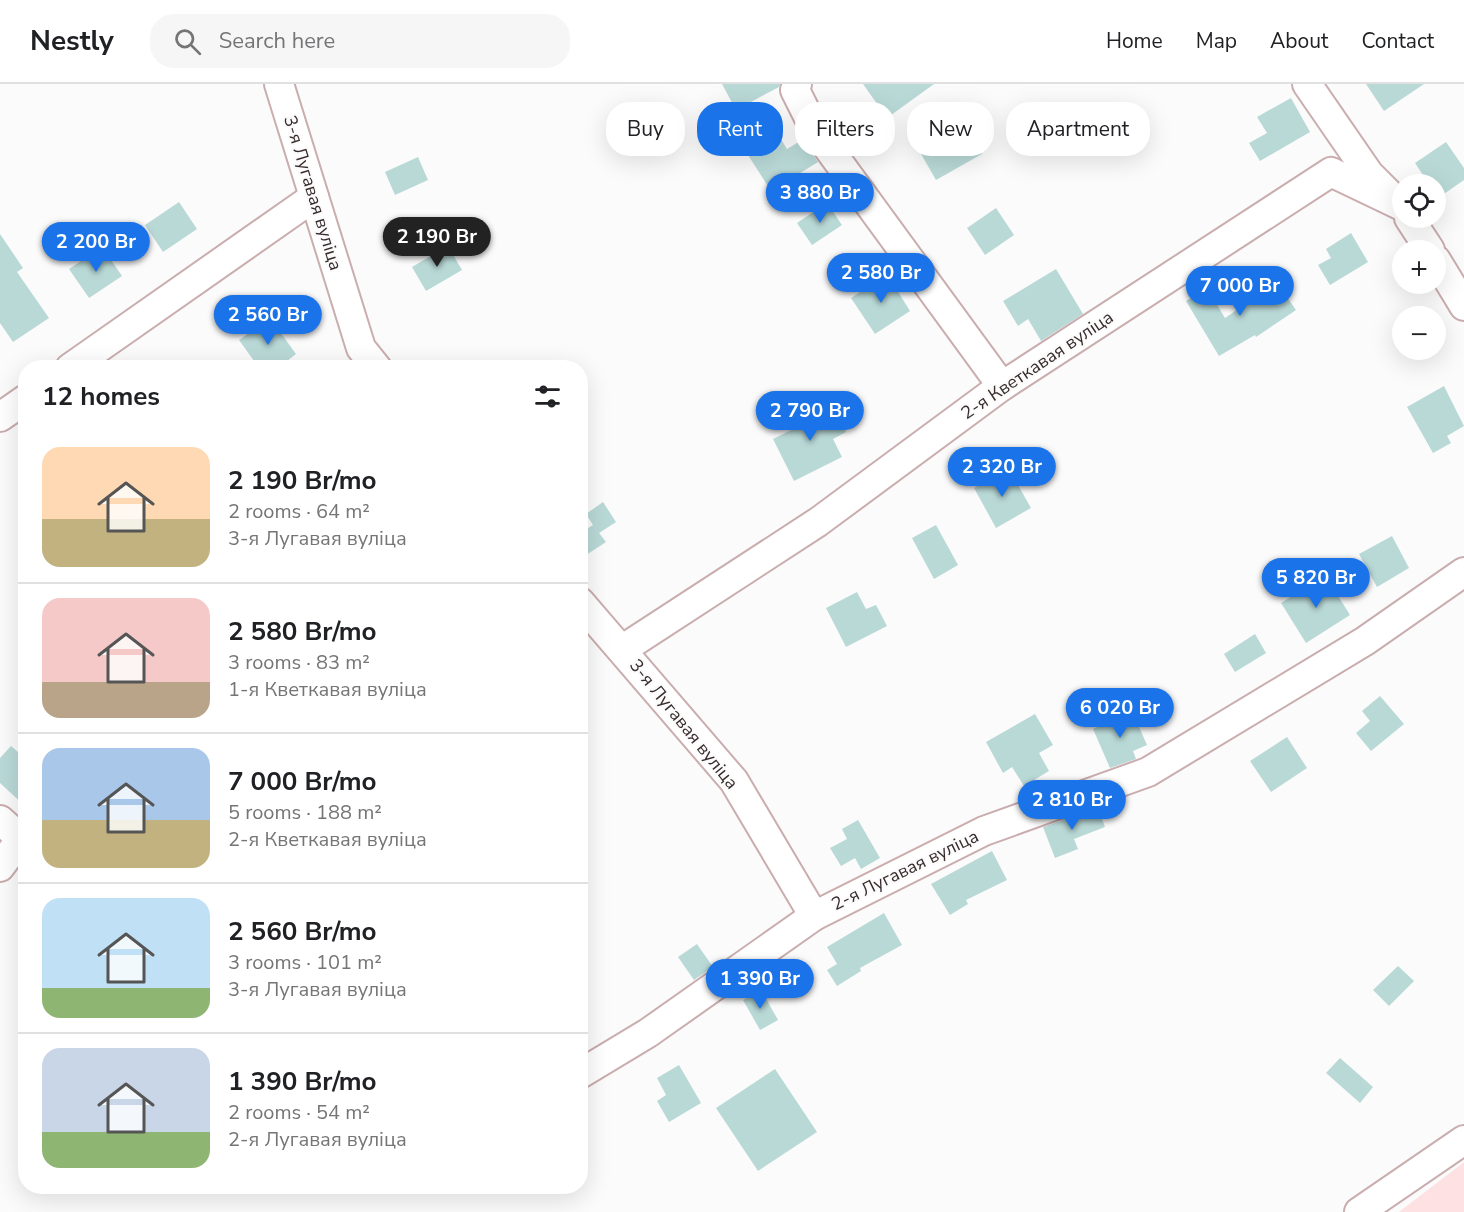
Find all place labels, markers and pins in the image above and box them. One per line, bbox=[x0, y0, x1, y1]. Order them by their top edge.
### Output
pin: 3 880 Br bbox=[758, 173, 882, 224]
pin: 2 190 Br bbox=[375, 217, 499, 268]
pin: 2 200 Br bbox=[34, 222, 158, 273]
pin: 2 580 Br bbox=[819, 253, 943, 304]
pin: 7 000 Br bbox=[1178, 266, 1302, 317]
pin: 2 560 Br bbox=[206, 295, 330, 346]
pin: 2 790 Br bbox=[748, 391, 872, 442]
pin: 2 320 Br bbox=[940, 447, 1064, 498]
pin: 5 820 Br bbox=[1254, 558, 1378, 609]
pin: 6 020 Br bbox=[1058, 688, 1182, 739]
pin: 2 810 Br bbox=[1010, 780, 1134, 831]
pin: 1 390 Br bbox=[698, 959, 822, 1010]

